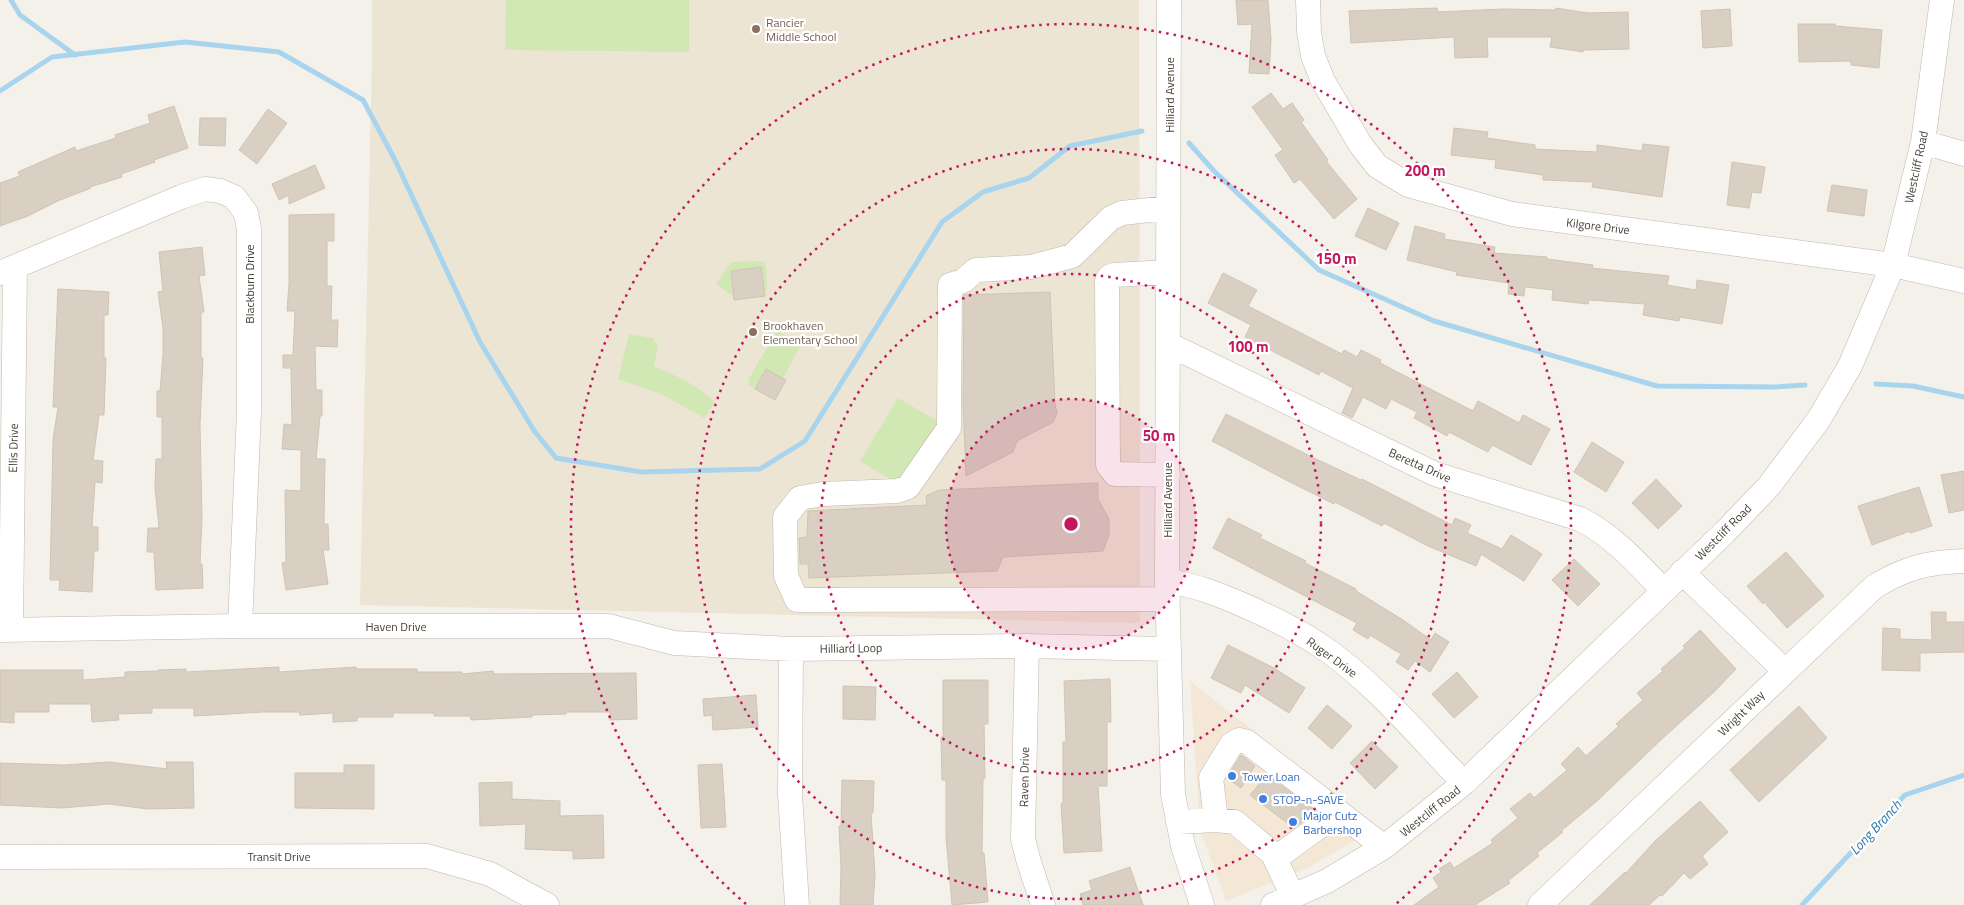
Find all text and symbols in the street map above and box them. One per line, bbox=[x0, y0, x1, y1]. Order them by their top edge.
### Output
place label: Rancier Middle School bbox=[766, 13, 837, 46]
marker: Rancier Middle School bbox=[750, 23, 762, 35]
street label: Hilliard Avenue bbox=[1160, 57, 1179, 133]
street label: Westcliff Road bbox=[1899, 129, 1933, 205]
text: 200 m bbox=[1404, 159, 1446, 182]
street label: Kilgore Drive bbox=[1565, 213, 1631, 239]
street label: Blackburn Drive bbox=[240, 244, 259, 324]
text: 150 m bbox=[1315, 247, 1357, 270]
place label: Brookhaven Elementary School bbox=[763, 316, 857, 349]
marker: Brookhaven Elementary School bbox=[747, 326, 759, 338]
text: 100 m bbox=[1227, 335, 1269, 358]
street label: Ellis Drive bbox=[3, 423, 23, 473]
text: 50 m bbox=[1143, 424, 1175, 447]
street label: Beretta Drive bbox=[1386, 443, 1454, 487]
street label: Hilliard Avenue bbox=[1158, 462, 1177, 538]
street label: Westcliff Road bbox=[1690, 499, 1756, 565]
centre of rings bbox=[1062, 515, 1080, 533]
street label: Haven Drive bbox=[365, 617, 427, 636]
street label: Ruger Drive bbox=[1303, 632, 1361, 682]
street label: Hilliard Loop bbox=[820, 638, 882, 658]
street label: Wright Way bbox=[1713, 686, 1769, 740]
street label: Raven Drive bbox=[1014, 747, 1034, 807]
place label: Tower Loan bbox=[1242, 767, 1300, 786]
marker: Tower Loan bbox=[1226, 770, 1238, 782]
street label: Westcliff Road bbox=[1395, 781, 1465, 841]
place label: STOP-n-SAVE bbox=[1273, 790, 1344, 809]
marker: STOP-n-SAVE bbox=[1257, 793, 1269, 805]
water label: Long Branch bbox=[1844, 794, 1907, 859]
place label: Major Cutz Barbershop bbox=[1303, 806, 1362, 839]
marker: Major Cutz Barbershop bbox=[1287, 816, 1299, 828]
street label: Transit Drive bbox=[247, 847, 311, 866]

